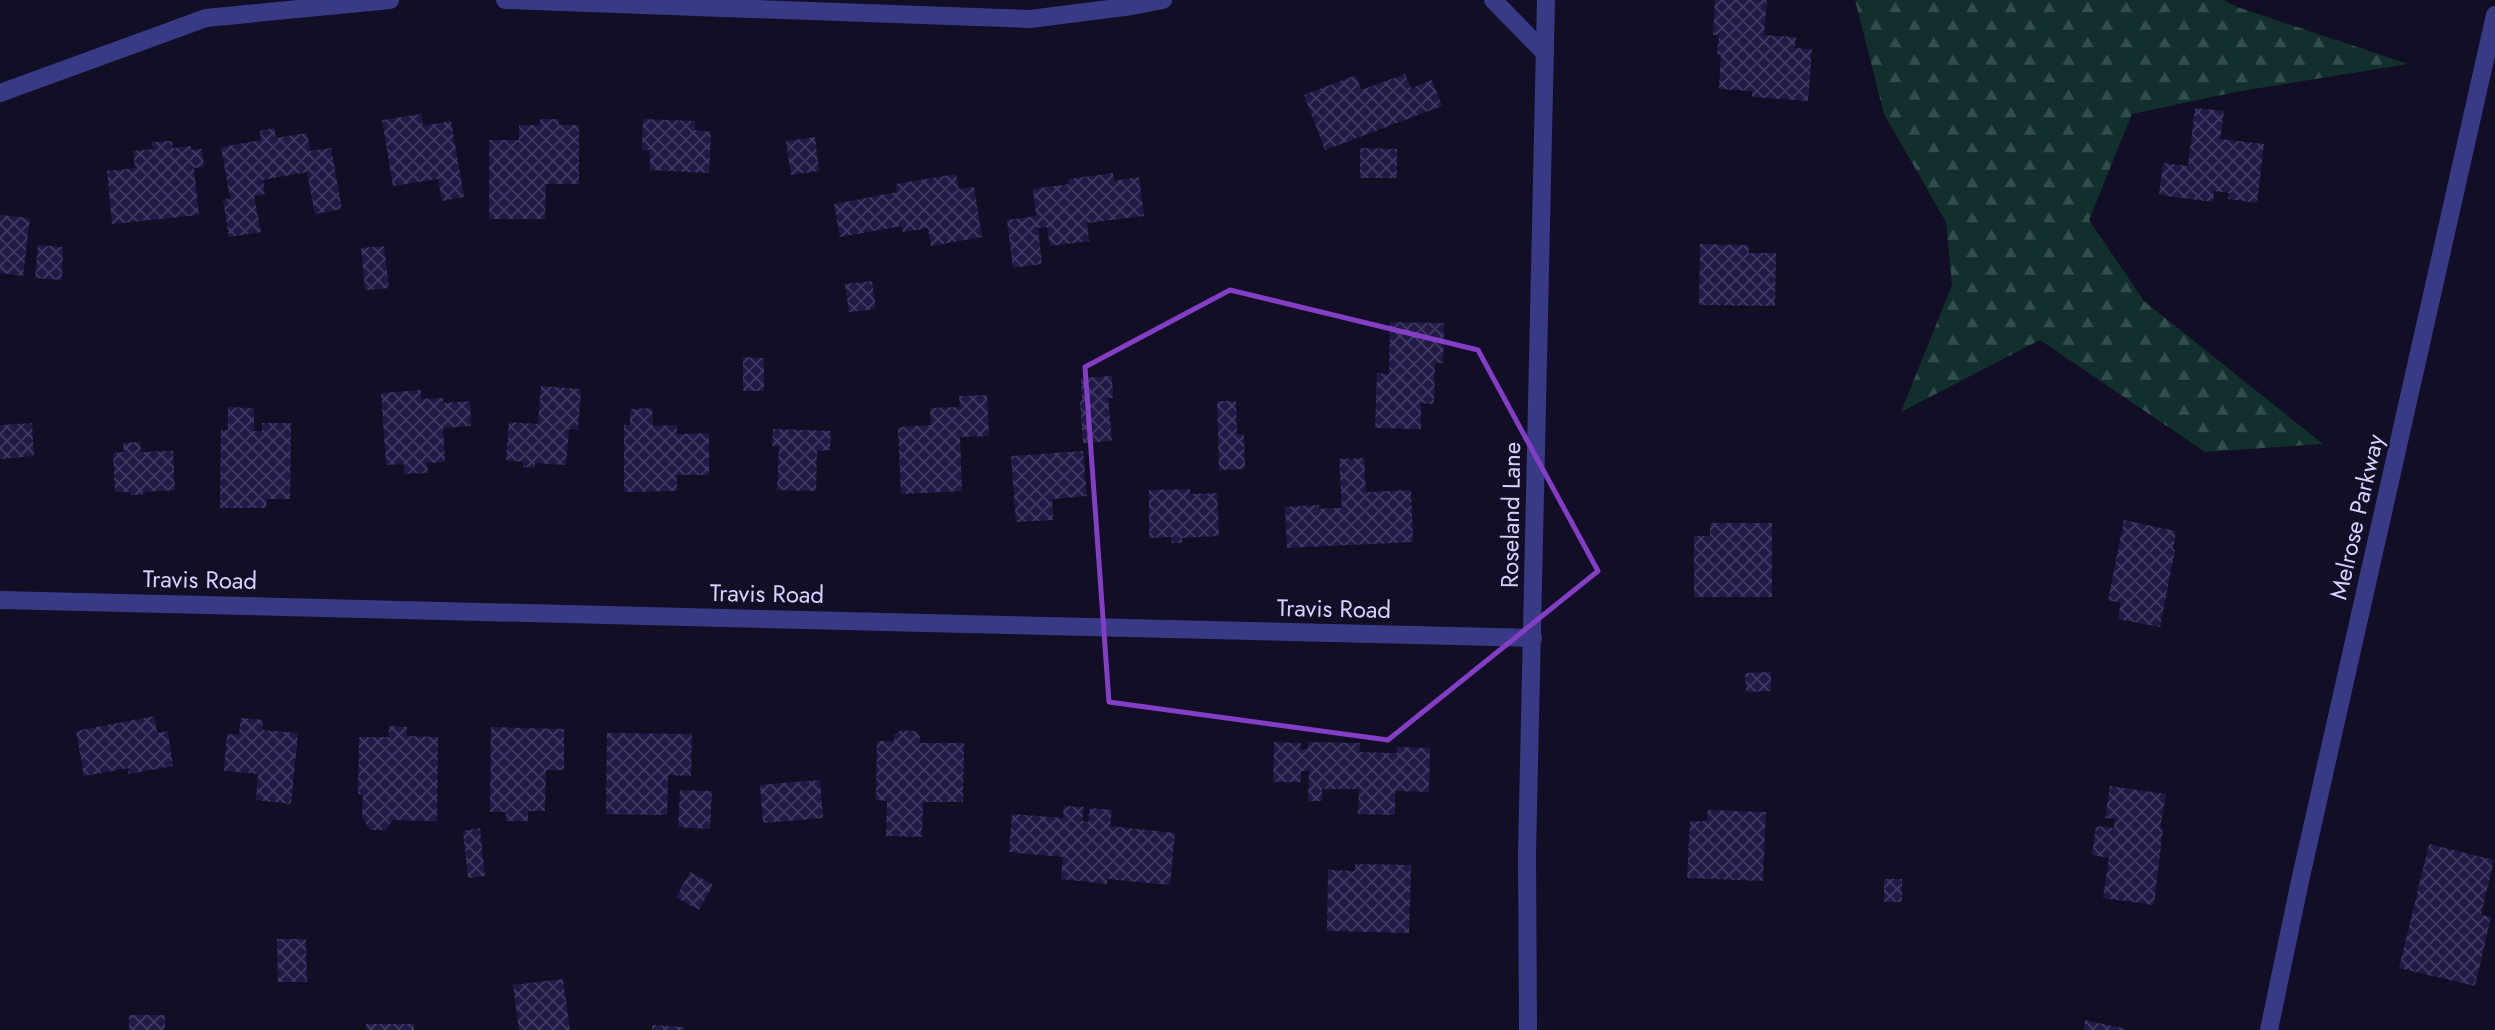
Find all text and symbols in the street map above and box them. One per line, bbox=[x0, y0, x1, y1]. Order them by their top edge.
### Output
street label: Melrose Parkway bbox=[2320, 430, 2393, 603]
street label: Roseland Lane bbox=[1492, 441, 1529, 589]
street label: Travis Road bbox=[143, 561, 257, 598]
street label: Travis Road bbox=[710, 575, 824, 612]
street label: Travis Road bbox=[1277, 590, 1391, 627]

